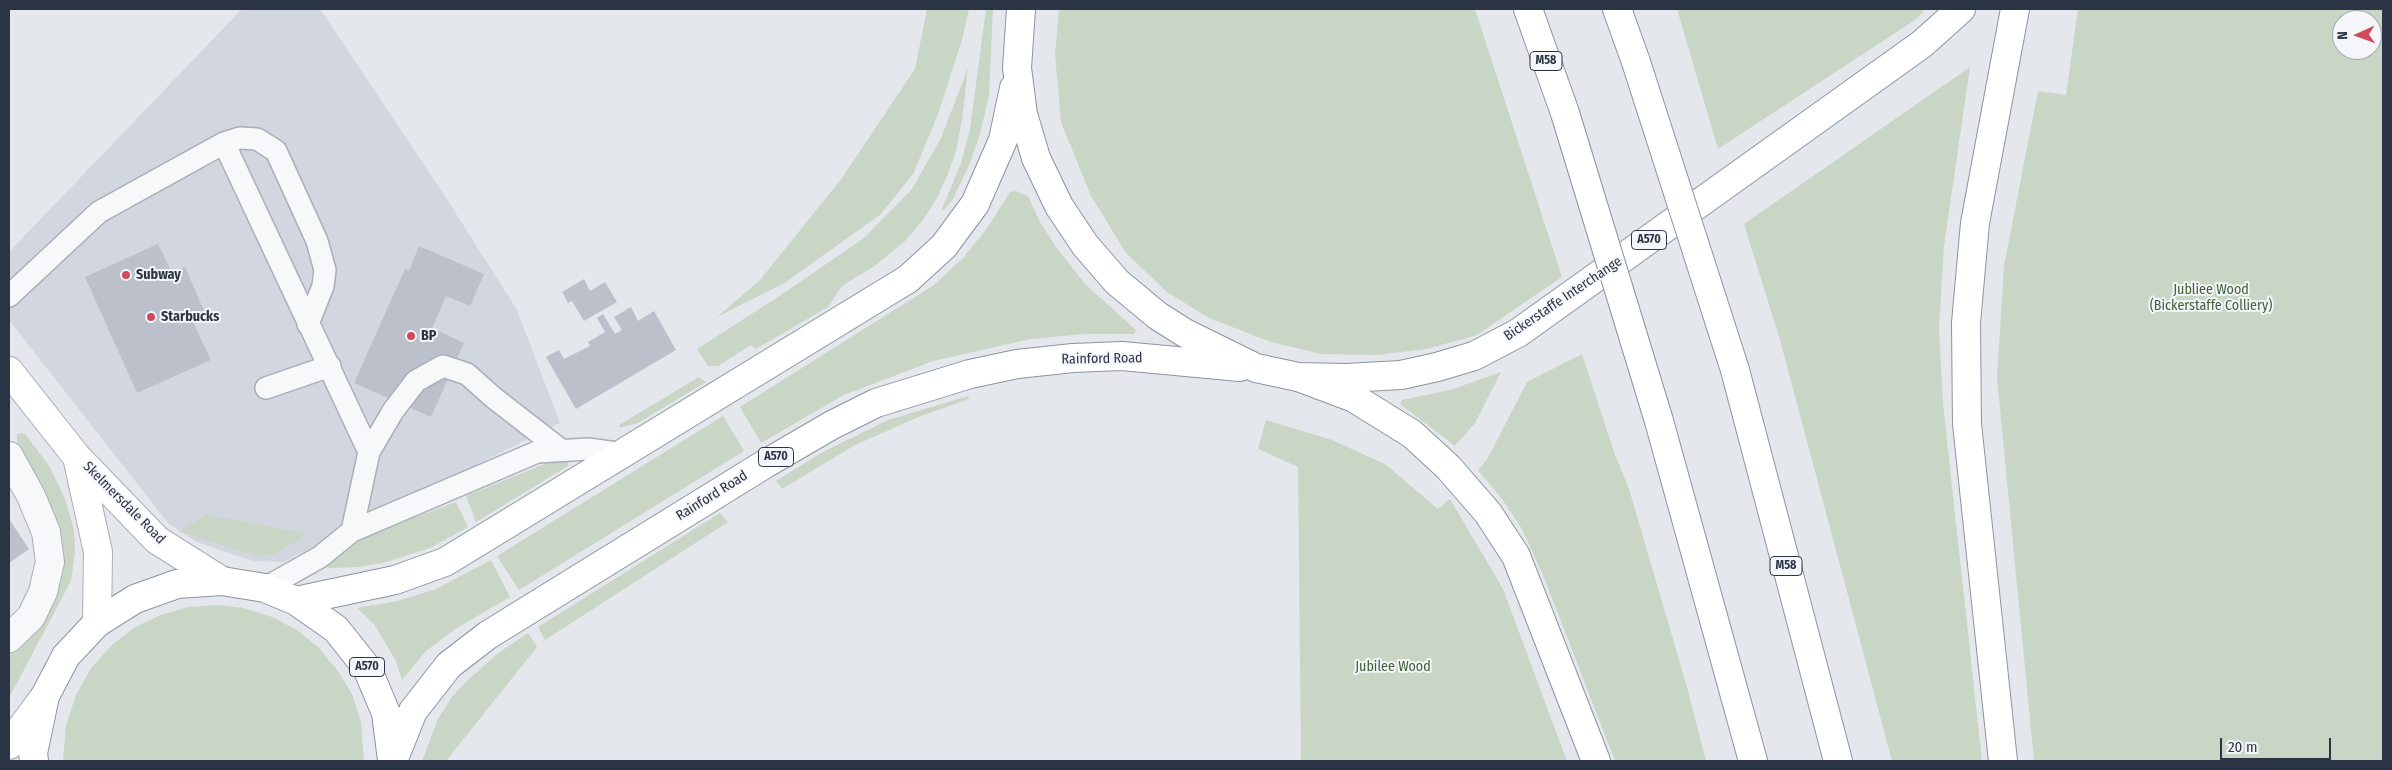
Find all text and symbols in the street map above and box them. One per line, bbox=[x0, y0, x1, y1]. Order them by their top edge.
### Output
north arrow bbox=[2332, 10, 2382, 60]
text: N bbox=[2334, 31, 2351, 40]
road number: M58 bbox=[1530, 51, 1562, 70]
road number: A570 bbox=[1632, 230, 1666, 250]
street label: Bickerstaffe Interchange bbox=[1501, 253, 1625, 345]
place label: Subway bbox=[136, 267, 181, 283]
marker: Subway bbox=[120, 269, 132, 281]
park label: Jubliee Wood (Bickerstaffe Colliery) bbox=[2150, 282, 2272, 314]
place label: Starbucks bbox=[161, 309, 219, 325]
marker: Starbucks bbox=[145, 311, 157, 323]
place label: BP bbox=[421, 328, 436, 344]
marker: BP bbox=[405, 330, 417, 342]
street label: Rainford Road bbox=[1061, 350, 1143, 368]
road number: A570 bbox=[758, 448, 794, 467]
street label: Skelmersdale Road bbox=[79, 458, 169, 548]
street label: Rainford Road bbox=[673, 467, 751, 525]
road number: M58 bbox=[1770, 556, 1802, 576]
road number: A570 bbox=[350, 658, 384, 676]
park label: Jubilee Wood bbox=[1355, 659, 1431, 675]
scale bar bbox=[2222, 728, 2333, 760]
text: 20 m bbox=[2228, 738, 2258, 756]

